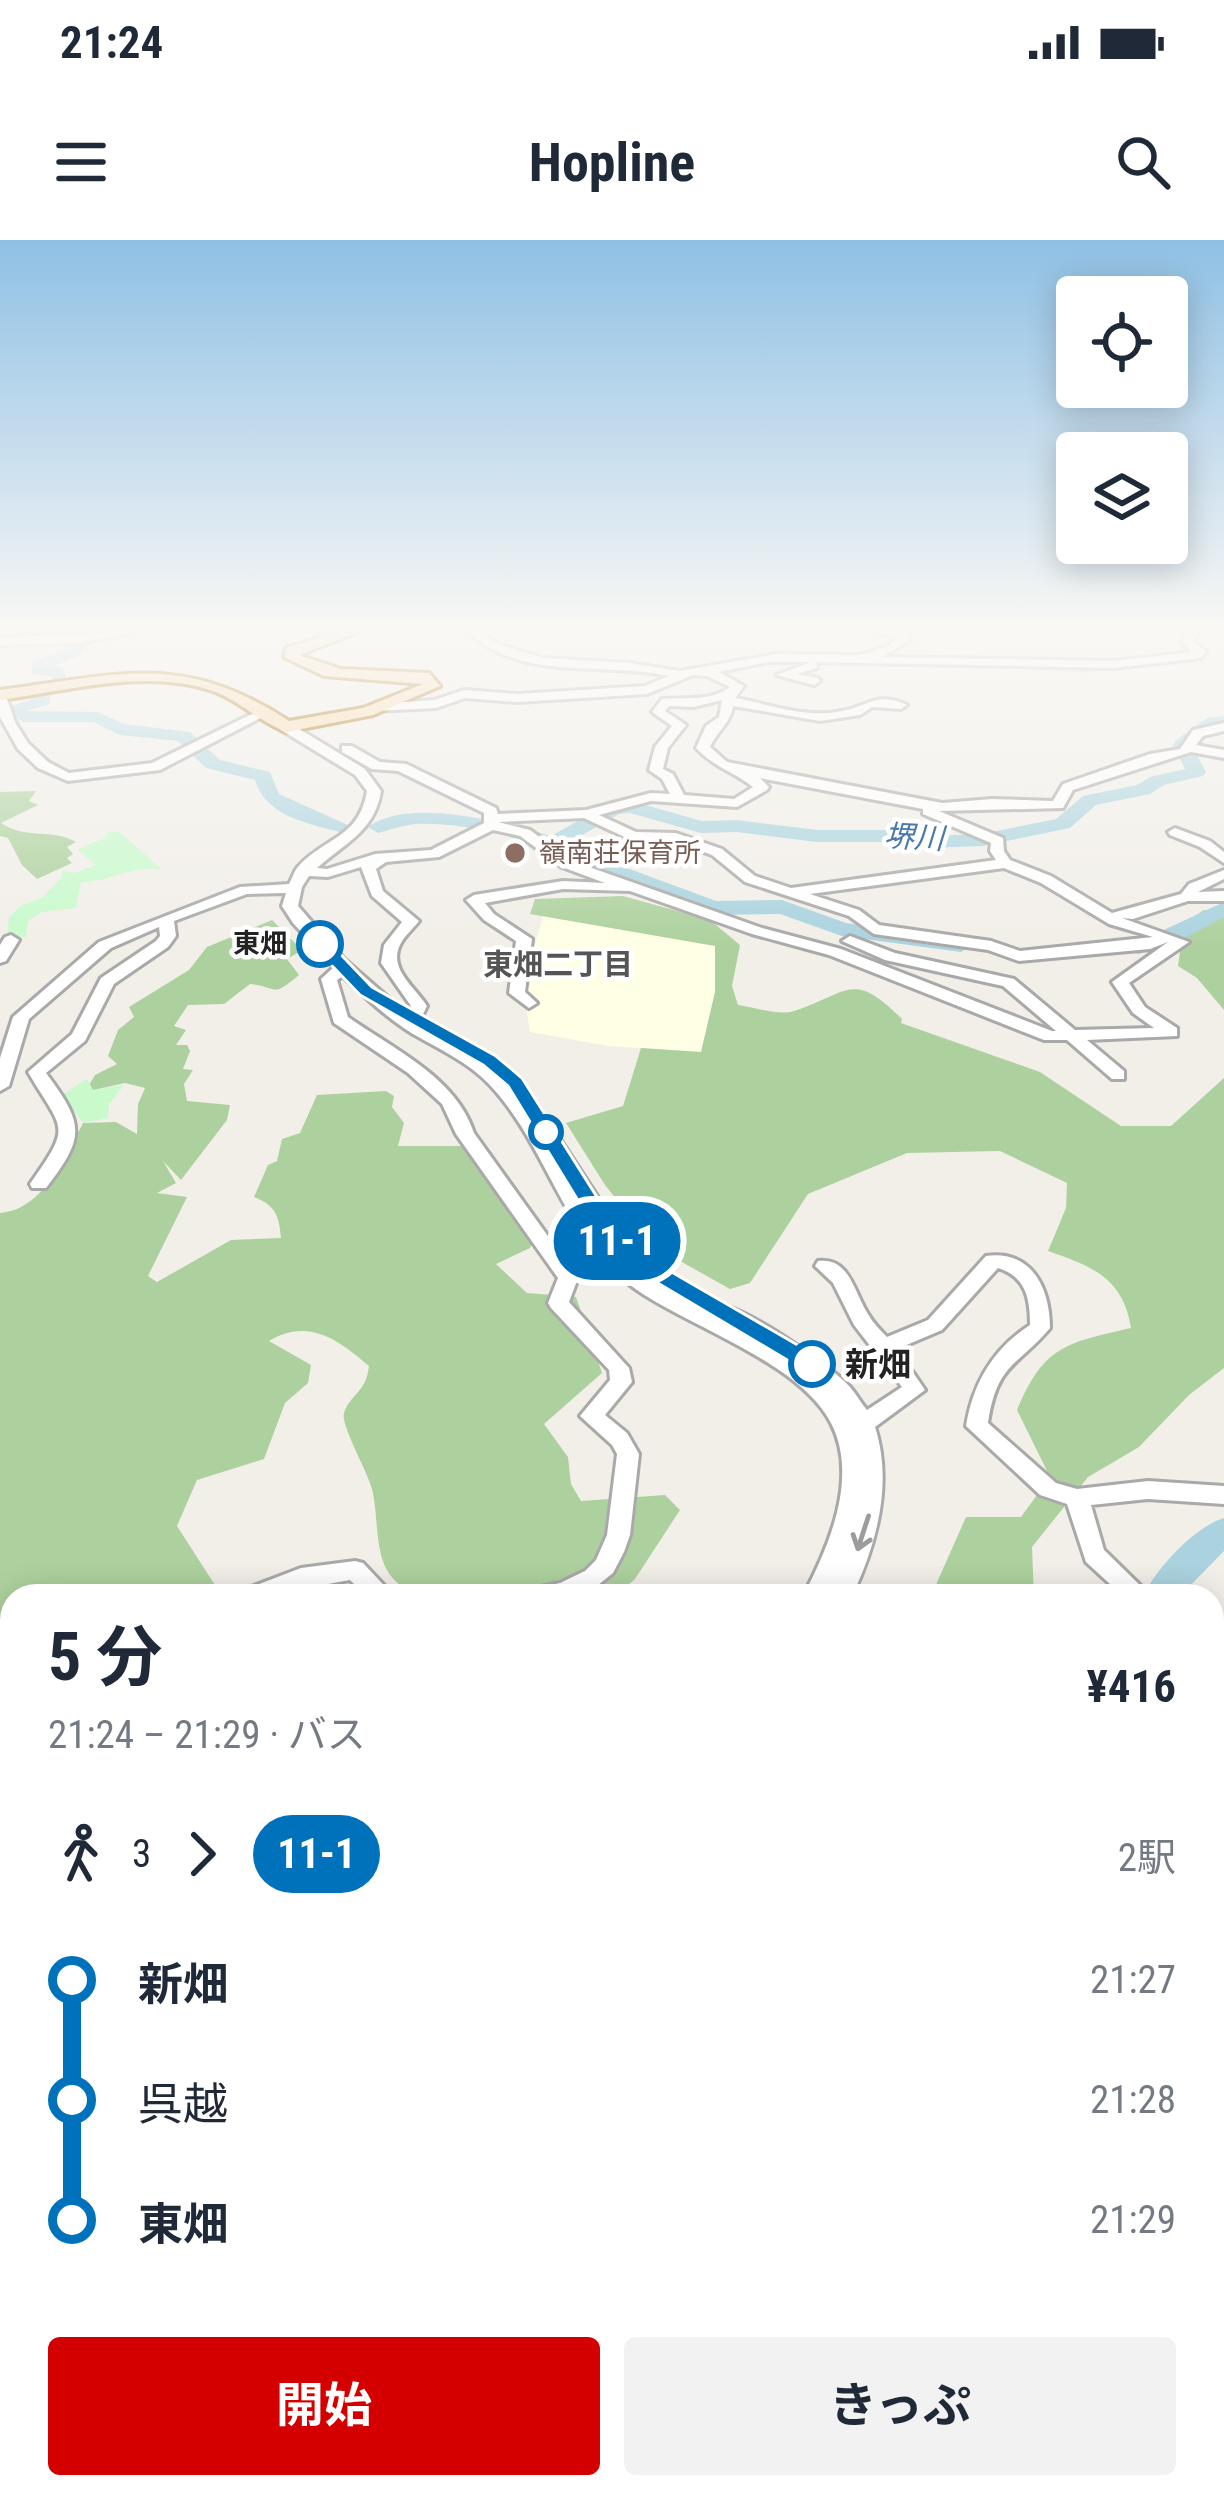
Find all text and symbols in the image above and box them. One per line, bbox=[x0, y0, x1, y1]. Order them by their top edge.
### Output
text: 21:24 bbox=[60, 16, 163, 69]
icon: menu bbox=[48, 129, 114, 195]
icon: search bbox=[1110, 129, 1176, 195]
text: Hopline bbox=[529, 131, 695, 194]
map controls bbox=[1056, 276, 1188, 564]
button: locate bbox=[1056, 276, 1188, 408]
button: layers bbox=[1056, 432, 1188, 564]
water label: 堺川 bbox=[883, 818, 948, 856]
place label: 嶺南荘保育所 bbox=[539, 837, 701, 869]
marker: 嶺南荘保育所 bbox=[502, 840, 528, 866]
marker: 東畑 bbox=[298, 922, 342, 966]
place label: 東畑 bbox=[233, 928, 287, 960]
district label: 東畑二丁目 bbox=[483, 947, 633, 982]
unlabelled marker bbox=[530, 1116, 562, 1148]
line badge: 11-1 bbox=[533, 1202, 701, 1280]
text: 11-1 bbox=[578, 1216, 656, 1265]
marker: 新畑 bbox=[790, 1342, 834, 1386]
place label: 新畑 bbox=[845, 1345, 911, 1384]
one-way arrow bbox=[851, 1513, 873, 1551]
text: 5 分 bbox=[48, 1619, 163, 1696]
text: ¥416 bbox=[1086, 1660, 1176, 1713]
text: 21:24 – 21:29 · バス bbox=[48, 1712, 366, 1758]
icon: walk bbox=[48, 1821, 114, 1887]
icon: forward bbox=[169, 1821, 235, 1887]
text: 11-1 bbox=[277, 1829, 356, 1878]
text: 3 bbox=[132, 1831, 151, 1877]
text: 2駅 bbox=[1118, 1835, 1176, 1881]
text: 21:27 bbox=[1090, 1957, 1176, 2003]
text: 新畑 bbox=[138, 1958, 228, 2011]
text: 21:28 bbox=[1090, 2077, 1176, 2123]
text: 呉越 bbox=[138, 2078, 228, 2131]
text: 21:29 bbox=[1090, 2197, 1176, 2243]
text: 東畑 bbox=[138, 2198, 228, 2251]
button: 開始 bbox=[48, 2337, 600, 2475]
button: きっぷ bbox=[624, 2337, 1176, 2475]

